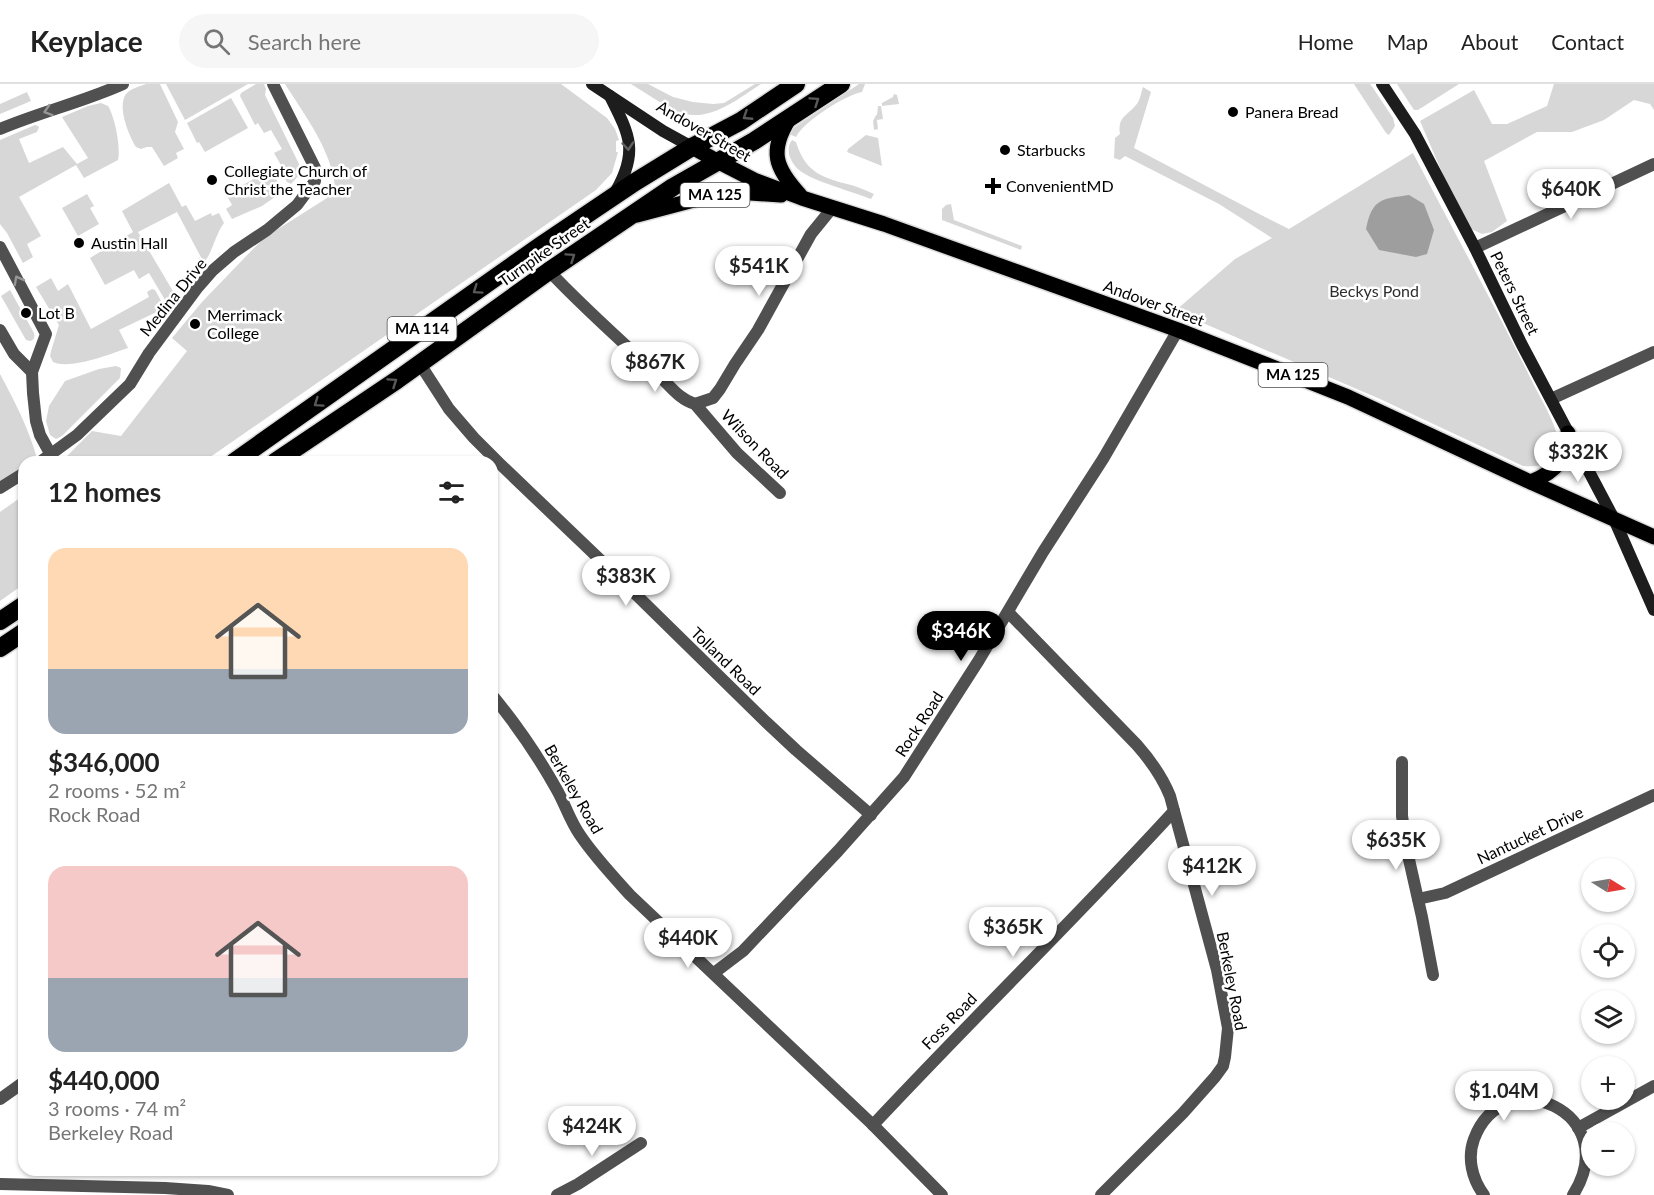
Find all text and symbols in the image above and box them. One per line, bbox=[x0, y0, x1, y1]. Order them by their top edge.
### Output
search box bbox=[179, 14, 599, 68]
text: Keyplace bbox=[30, 24, 143, 58]
icon: search bbox=[200, 25, 233, 58]
text: Search here bbox=[248, 28, 361, 55]
text: Home bbox=[1298, 29, 1354, 54]
text: Map bbox=[1387, 29, 1428, 54]
text: About bbox=[1461, 29, 1518, 54]
text: Contact bbox=[1551, 29, 1624, 54]
street label: Andover Street bbox=[654, 96, 755, 165]
one-way arrow bbox=[808, 97, 819, 108]
place label: Panera Bread bbox=[1245, 102, 1338, 121]
one-way arrow bbox=[43, 104, 54, 116]
marker: Panera Bread bbox=[1226, 105, 1240, 119]
one-way arrow bbox=[743, 109, 753, 121]
place label: Starbucks bbox=[1017, 140, 1085, 159]
one-way arrow bbox=[622, 142, 635, 151]
marker: Starbucks bbox=[998, 143, 1012, 157]
place label: Collegiate Church of Christ the Teacher bbox=[224, 161, 367, 198]
pin: $640K bbox=[1529, 169, 1613, 220]
marker: Collegiate Church of Christ the Teacher bbox=[205, 173, 219, 187]
place label: ConvenientMD bbox=[1006, 176, 1114, 195]
text: $640K bbox=[1541, 176, 1601, 200]
marker: ConvenientMD bbox=[984, 177, 1002, 195]
road number: MA 125 bbox=[680, 183, 750, 207]
street label: Turnpike Street bbox=[495, 213, 593, 290]
place label: Austin Hall bbox=[91, 233, 168, 252]
marker: Austin Hall bbox=[72, 236, 86, 250]
pin: $541K bbox=[717, 246, 801, 297]
street label: Peters Street bbox=[1487, 248, 1544, 338]
one-way arrow bbox=[564, 253, 575, 264]
text: $541K bbox=[729, 253, 789, 277]
street label: Medina Drive bbox=[135, 254, 210, 340]
one-way arrow bbox=[14, 276, 25, 287]
street label: Andover Street bbox=[1101, 276, 1207, 330]
park label: Beckys Pond bbox=[1329, 281, 1419, 300]
one-way arrow bbox=[473, 283, 484, 294]
place label: Lot B bbox=[38, 303, 75, 322]
place label: Merrimack College bbox=[207, 305, 283, 342]
marker: Lot B bbox=[19, 306, 33, 320]
marker: Merrimack College bbox=[188, 317, 202, 331]
road number: MA 114 bbox=[388, 317, 456, 341]
pin: $867K bbox=[613, 342, 697, 393]
text: $867K bbox=[625, 349, 685, 373]
road number: MA 125 bbox=[1258, 363, 1328, 387]
one-way arrow bbox=[387, 378, 398, 389]
one-way arrow bbox=[314, 395, 325, 406]
street label: Wilson Road bbox=[718, 405, 793, 482]
pin: $332K bbox=[1536, 432, 1620, 483]
text: $332K bbox=[1548, 439, 1608, 463]
text: 12 homes bbox=[48, 476, 161, 508]
icon: filters bbox=[435, 476, 468, 509]
pin: $383K bbox=[584, 556, 668, 607]
text: $383K bbox=[596, 563, 656, 587]
icon: home bbox=[204, 587, 312, 695]
pin: $346K bbox=[919, 611, 1003, 662]
text: $346K bbox=[931, 618, 991, 642]
street label: Tolland Road bbox=[688, 623, 765, 699]
street label: Rock Road bbox=[890, 688, 947, 760]
street label: Berkeley Road bbox=[541, 741, 608, 837]
text: $346,000 bbox=[48, 746, 160, 778]
text: 2 rooms · 52 m² bbox=[48, 778, 186, 802]
text: Rock Road bbox=[48, 802, 140, 826]
street label: Nantucket Drive bbox=[1474, 802, 1586, 867]
pin: $635K bbox=[1354, 820, 1438, 871]
text: $635K bbox=[1366, 827, 1426, 851]
pin: $412K bbox=[1170, 846, 1254, 897]
text: $412K bbox=[1182, 853, 1242, 877]
north arrow bbox=[1581, 858, 1635, 912]
map controls bbox=[1581, 858, 1635, 1176]
icon: home bbox=[204, 905, 312, 1013]
pin: $365K bbox=[971, 907, 1055, 958]
text: $365K bbox=[983, 914, 1043, 938]
pin: $440K bbox=[646, 918, 730, 969]
button: locate bbox=[1581, 924, 1635, 978]
text: $440K bbox=[658, 925, 718, 949]
street label: Berkeley Road bbox=[1214, 930, 1251, 1032]
street label: Foss Road bbox=[917, 989, 980, 1053]
button: layers bbox=[1581, 990, 1635, 1044]
button: + bbox=[1581, 1056, 1635, 1110]
text: $440,000 bbox=[48, 1064, 160, 1096]
pin: $1.04M bbox=[1455, 1071, 1553, 1122]
text: $1.04M bbox=[1469, 1078, 1539, 1102]
text: 3 rooms · 74 m² bbox=[48, 1096, 186, 1120]
pin: $424K bbox=[550, 1106, 634, 1157]
text: $424K bbox=[562, 1113, 622, 1137]
text: Berkeley Road bbox=[48, 1120, 173, 1144]
button: − bbox=[1581, 1122, 1635, 1176]

